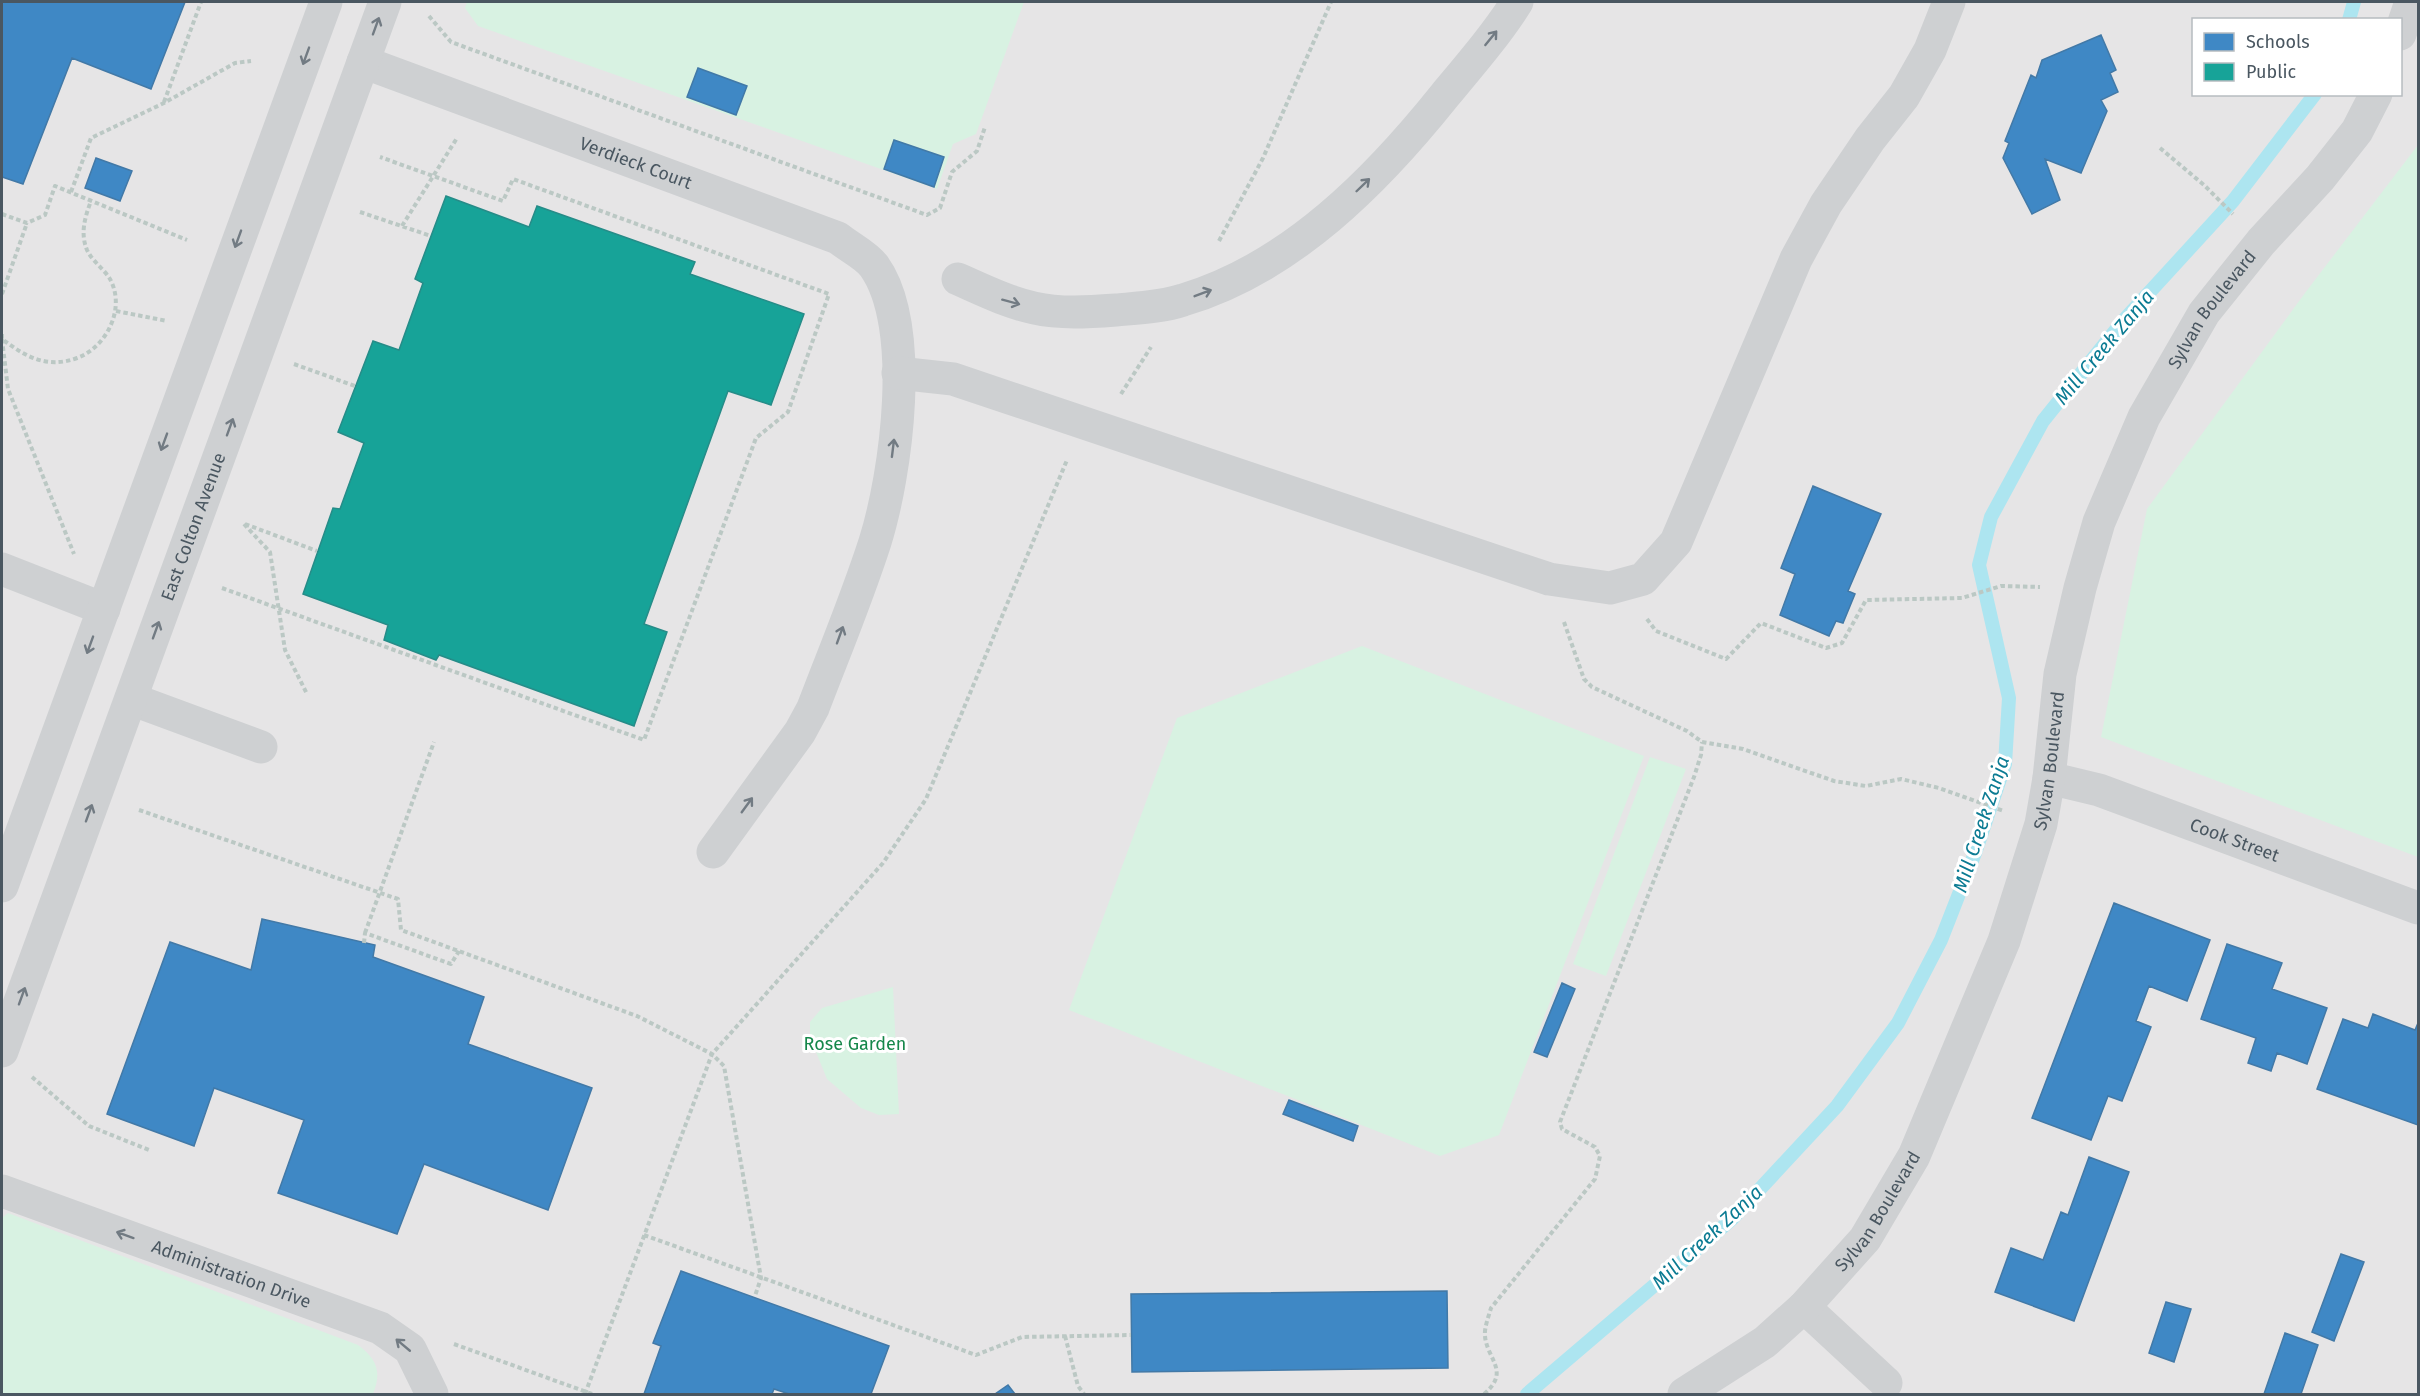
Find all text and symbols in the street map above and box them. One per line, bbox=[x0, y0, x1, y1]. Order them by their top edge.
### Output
one-way arrow bbox=[372, 17, 383, 36]
legend bbox=[2192, 18, 2402, 96]
one-way arrow bbox=[1485, 30, 1498, 46]
text: Schools bbox=[2246, 31, 2310, 53]
one-way arrow bbox=[299, 47, 310, 65]
text: Public bbox=[2246, 61, 2296, 83]
street label: Verdieck Court bbox=[577, 132, 696, 194]
one-way arrow bbox=[1356, 177, 1371, 192]
one-way arrow bbox=[232, 229, 243, 248]
street label: Sylvan Boulevard bbox=[2163, 246, 2261, 373]
water label: Mill Creek Zanja bbox=[2049, 285, 2159, 409]
one-way arrow bbox=[1193, 286, 1212, 297]
one-way arrow bbox=[1002, 296, 1021, 308]
one-way arrow bbox=[226, 418, 237, 437]
one-way arrow bbox=[157, 432, 168, 451]
one-way arrow bbox=[887, 439, 898, 459]
street label: East Colton Avenue bbox=[156, 450, 230, 604]
one-way arrow bbox=[152, 621, 163, 640]
one-way arrow bbox=[835, 627, 846, 645]
one-way arrow bbox=[84, 635, 95, 654]
street label: Sylvan Boulevard bbox=[2029, 690, 2069, 833]
water label: Mill Creek Zanja bbox=[1948, 753, 2014, 895]
one-way arrow bbox=[741, 798, 753, 814]
one-way arrow bbox=[84, 804, 95, 823]
street label: Cook Street bbox=[2187, 814, 2283, 867]
one-way arrow bbox=[17, 987, 28, 1006]
park label: Rose Garden bbox=[804, 1033, 906, 1055]
street label: Sylvan Boulevard bbox=[1830, 1147, 1925, 1276]
water label: Mill Creek Zanja bbox=[1647, 1180, 1767, 1294]
one-way arrow bbox=[116, 1229, 135, 1240]
street label: Administration Drive bbox=[149, 1235, 314, 1313]
one-way arrow bbox=[396, 1338, 411, 1352]

